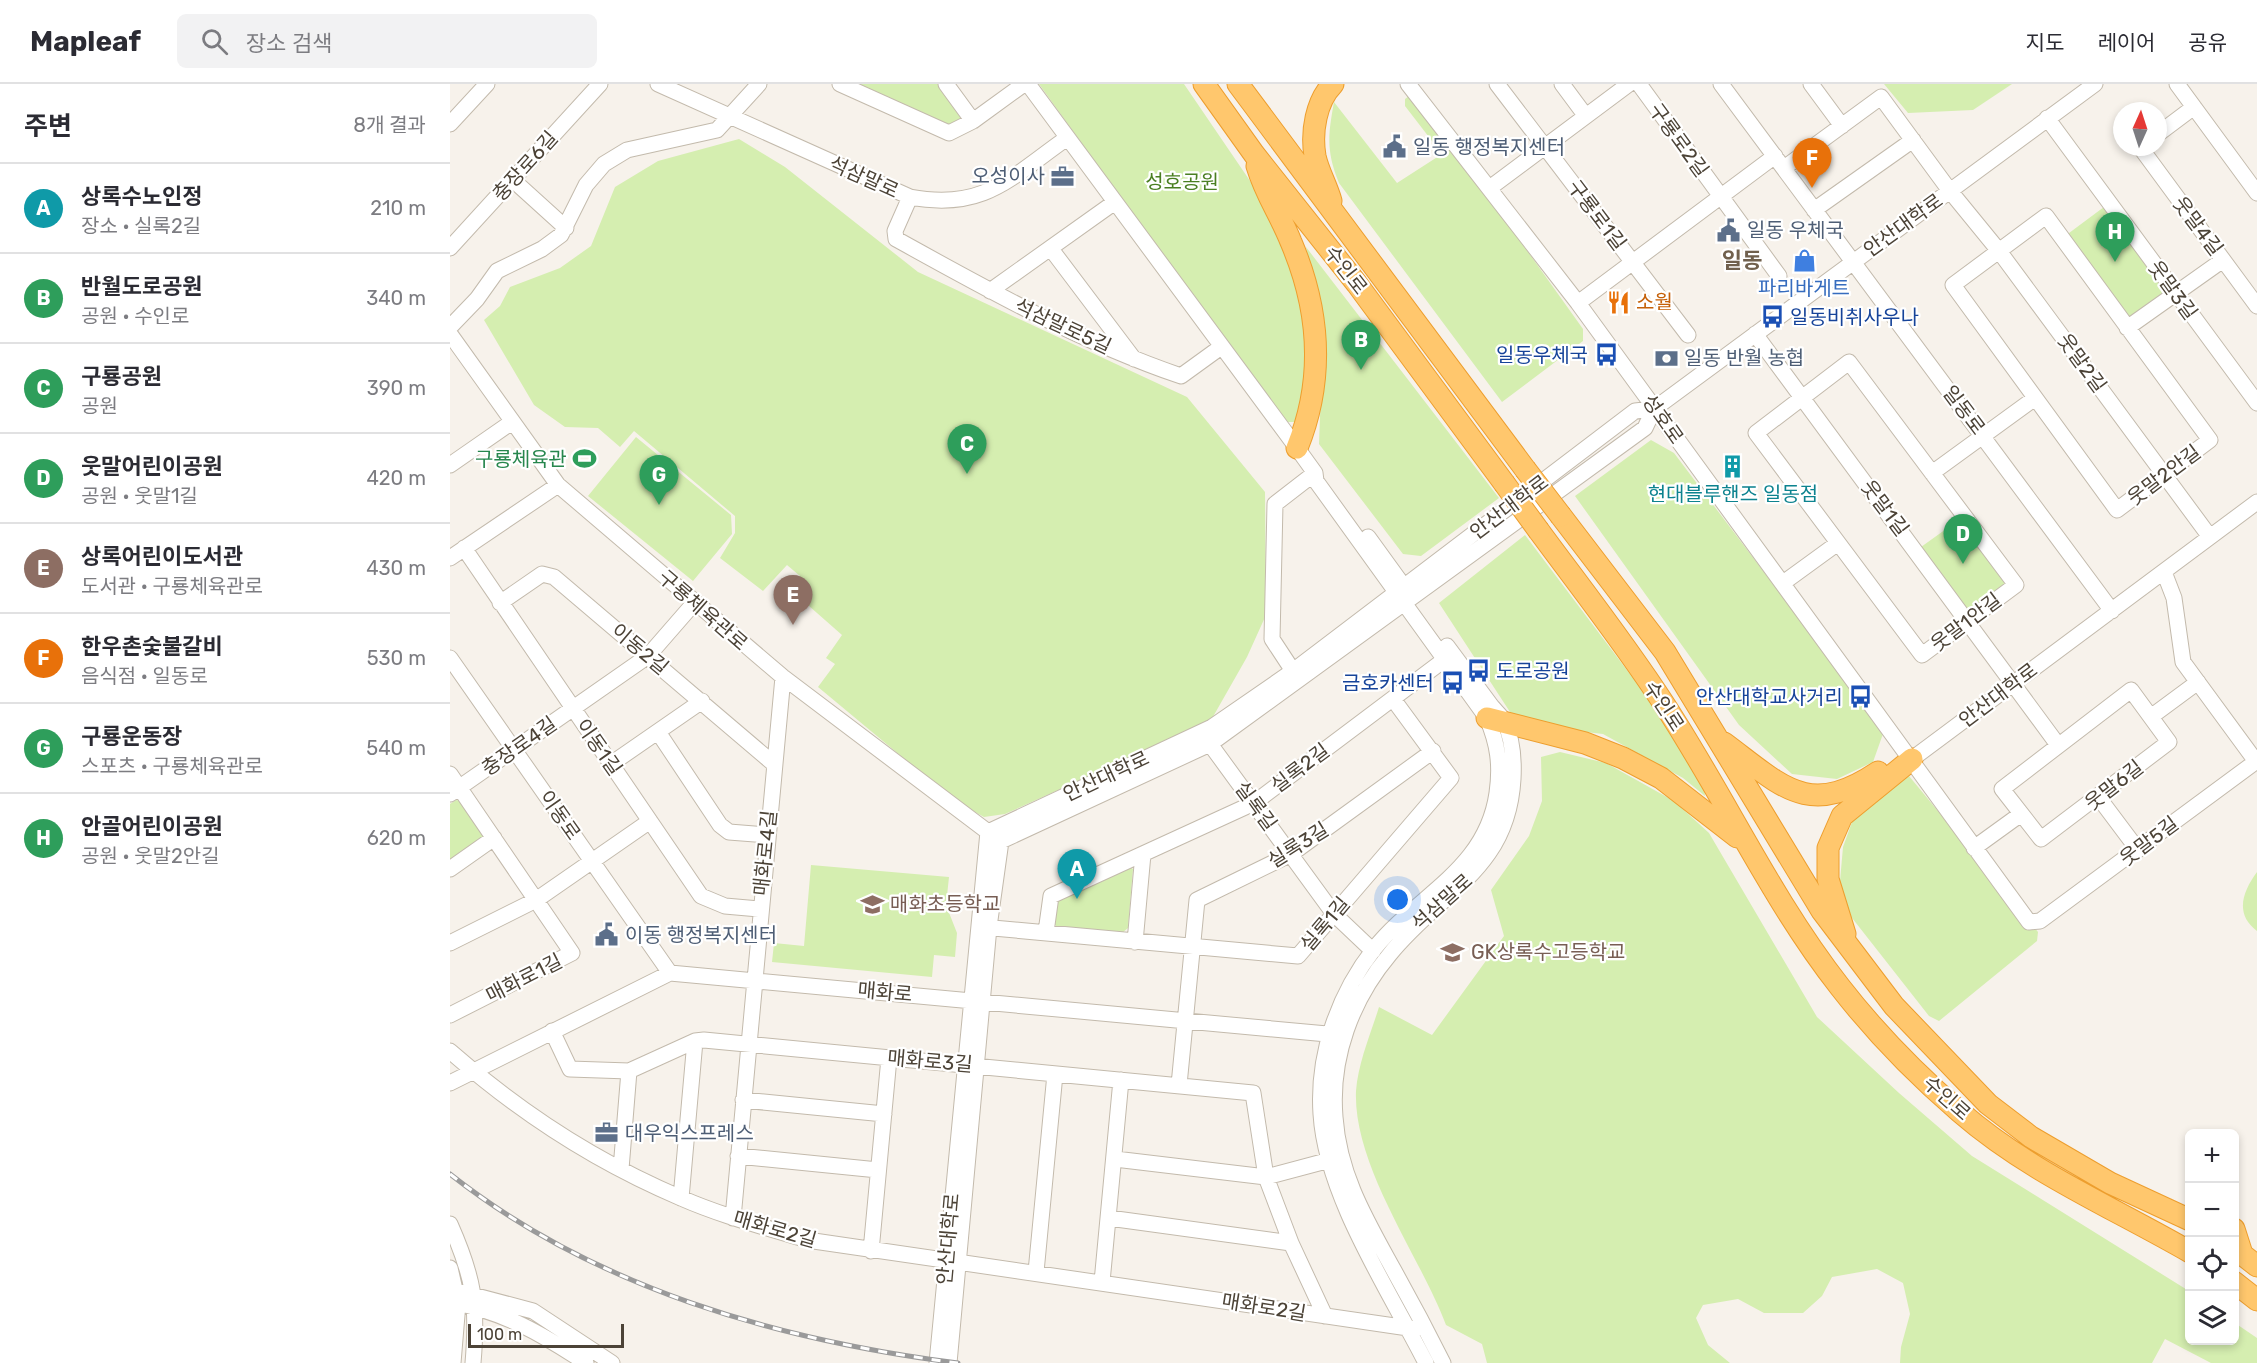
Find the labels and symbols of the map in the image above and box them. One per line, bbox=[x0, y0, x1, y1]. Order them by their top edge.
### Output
street label: 구룡로2길 bbox=[1644, 98, 1714, 182]
north arrow bbox=[2113, 102, 2167, 156]
street label: 충장로6길 bbox=[487, 126, 563, 206]
public building icon: 일동 행정복지센터 bbox=[1382, 134, 1408, 160]
place label: 일동 행정복지센터 bbox=[1413, 135, 1565, 159]
pin: F bbox=[1792, 138, 1832, 188]
street label: 석삼말로 bbox=[825, 151, 903, 203]
office icon: 오성이사 bbox=[1050, 163, 1076, 189]
place label: 오성이사 bbox=[971, 164, 1045, 188]
park label: 성호공원 bbox=[1145, 170, 1219, 194]
street label: 구룡로1길 bbox=[1563, 175, 1631, 255]
street label: 안산대학로 bbox=[1859, 188, 1947, 262]
street label: 웃말4길 bbox=[2168, 192, 2228, 260]
pin: H bbox=[2096, 212, 2134, 262]
public building icon: 일동 우체국 bbox=[1716, 217, 1742, 243]
place label: 일동 우체국 bbox=[1747, 218, 1844, 242]
street label: 수인로 bbox=[1320, 241, 1372, 299]
district label: 일동 bbox=[1722, 247, 1762, 274]
shop icon: 파리바게트 bbox=[1791, 247, 1817, 273]
street label: 웃말3길 bbox=[2144, 256, 2202, 324]
place label: 파리바게트 bbox=[1758, 276, 1850, 300]
restaurant icon: 소월 bbox=[1605, 289, 1631, 315]
place label: 소월 bbox=[1636, 290, 1673, 314]
street label: 석삼말로5길 bbox=[1011, 293, 1115, 359]
bus stop icon: 일동비취사우나 bbox=[1759, 304, 1785, 330]
place label: 일동비취사우나 bbox=[1790, 305, 1919, 329]
pin: B bbox=[1342, 320, 1380, 370]
street label: 웃말2길 bbox=[2053, 329, 2111, 397]
bus stop icon: 일동우체국 bbox=[1593, 342, 1619, 368]
place label: 일동우체국 bbox=[1496, 343, 1588, 367]
bank icon: 일동 반월 농협 bbox=[1653, 345, 1679, 371]
place label: 일동 반월 농협 bbox=[1684, 346, 1804, 370]
street label: 일동로 bbox=[1938, 381, 1990, 439]
street label: 성호로 bbox=[1637, 390, 1689, 448]
pin: C bbox=[948, 424, 986, 474]
street label: 웃말2안길 bbox=[2123, 440, 2205, 510]
sports icon: 구룡체육관 bbox=[572, 446, 598, 472]
place label: 구룡체육관 bbox=[475, 447, 567, 471]
building icon: 현대블루핸즈 일동점 bbox=[1720, 454, 1746, 480]
pin: G bbox=[640, 456, 678, 505]
street label: 안산대학로 bbox=[1465, 470, 1553, 544]
street label: 웃말1길 bbox=[1856, 475, 1914, 541]
place label: 현대블루핸즈 일동점 bbox=[1648, 482, 1818, 506]
pin: D bbox=[1944, 514, 1982, 564]
street label: 구룡체육관로 bbox=[653, 565, 753, 655]
pin: E bbox=[774, 576, 812, 625]
street label: 웃말1안길 bbox=[1926, 588, 2006, 656]
street label: 이동2길 bbox=[607, 618, 673, 680]
bus stop icon: 도로공원 bbox=[1465, 658, 1491, 684]
street label: 안산대학로 bbox=[1954, 658, 2042, 732]
place label: 도로공원 bbox=[1496, 659, 1570, 683]
bus stop icon: 금호카센터 bbox=[1439, 670, 1465, 696]
place label: 금호카센터 bbox=[1342, 671, 1434, 695]
street label: 수인로 bbox=[1639, 676, 1689, 736]
bus stop icon: 안산대학교사거리 bbox=[1848, 684, 1874, 710]
place label: 안산대학교사거리 bbox=[1696, 685, 1843, 709]
street label: 충장로4길 bbox=[477, 711, 561, 781]
street label: 이동1길 bbox=[571, 714, 627, 780]
street label: 실록2길 bbox=[1266, 738, 1334, 798]
street label: 안산대학로 bbox=[1059, 746, 1153, 806]
street label: 웃말6길 bbox=[2080, 755, 2148, 815]
street label: 실록길 bbox=[1230, 777, 1282, 835]
street label: 이동로 bbox=[534, 786, 586, 844]
street label: 매화로4길 bbox=[749, 809, 781, 897]
street label: 웃말5길 bbox=[2115, 811, 2183, 871]
street label: 실록3길 bbox=[1263, 817, 1333, 873]
pin: A bbox=[1058, 850, 1096, 899]
street label: 석삼말로 bbox=[1407, 868, 1477, 936]
your location bbox=[1383, 885, 1412, 914]
school or university icon: 매화초등학교 bbox=[859, 891, 885, 917]
place label: 매화초등학교 bbox=[890, 892, 1000, 916]
street label: 실록1길 bbox=[1295, 892, 1355, 956]
public building icon: 이동 행정복지센터 bbox=[594, 922, 620, 948]
place label: 이동 행정복지센터 bbox=[625, 923, 777, 947]
school or university icon: GK상록수고등학교 bbox=[1440, 939, 1466, 965]
place label: GK상록수고등학교 bbox=[1471, 940, 1625, 964]
street label: 매화로1길 bbox=[482, 949, 566, 1007]
street label: 매화로 bbox=[856, 978, 914, 1006]
street label: 매화로3길 bbox=[886, 1045, 974, 1077]
street label: 수인로 bbox=[1918, 1071, 1976, 1125]
office icon: 대우익스프레스 bbox=[594, 1120, 620, 1146]
place label: 대우익스프레스 bbox=[625, 1121, 754, 1145]
street label: 안산대학로 bbox=[932, 1192, 964, 1286]
street label: 매화로2길 bbox=[731, 1206, 819, 1252]
street label: 매화로2길 bbox=[1220, 1288, 1308, 1326]
scale bar bbox=[468, 1321, 624, 1348]

